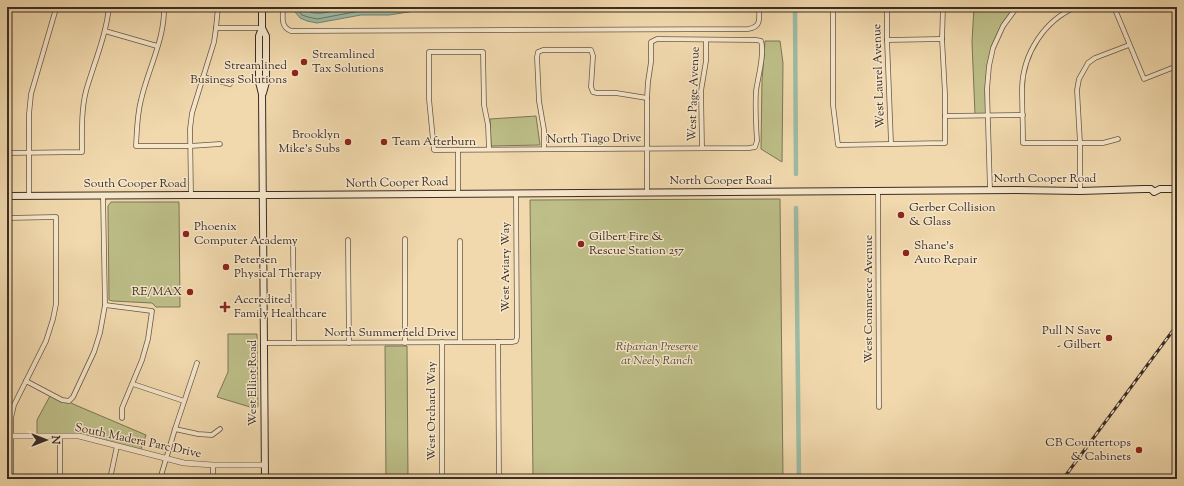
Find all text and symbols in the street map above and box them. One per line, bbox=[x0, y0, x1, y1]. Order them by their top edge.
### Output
street label: West Laurel Avenue bbox=[868, 23, 890, 129]
place label: Streamlined Tax Solutions bbox=[312, 46, 384, 78]
street label: West Page Avenue bbox=[683, 46, 705, 142]
place label: Streamlined Business Solutions bbox=[190, 57, 287, 89]
marker: Streamlined Tax Solutions bbox=[299, 57, 309, 67]
marker: Streamlined Business Solutions bbox=[290, 68, 300, 78]
place label: Brooklyn Mike's Subs bbox=[279, 126, 340, 158]
street label: North Tiago Drive bbox=[547, 129, 642, 149]
place label: Team Afterburn bbox=[392, 133, 476, 151]
marker: Brooklyn Mike's Subs bbox=[343, 137, 353, 147]
marker: Team Afterburn bbox=[379, 137, 389, 147]
street label: North Cooper Road bbox=[994, 170, 1097, 188]
street label: North Cooper Road bbox=[670, 172, 773, 190]
street label: North Cooper Road bbox=[345, 173, 449, 193]
street label: South Cooper Road bbox=[84, 175, 187, 193]
place label: Gerber Collision & Glass bbox=[909, 199, 996, 231]
marker: Gerber Collision & Glass bbox=[896, 210, 906, 220]
place label: Phoenix Computer Academy bbox=[194, 218, 298, 250]
street label: West Aviary Way bbox=[497, 222, 515, 312]
place label: Gilbert Fire & Rescue Station 257 bbox=[589, 228, 684, 260]
marker: Phoenix Computer Academy bbox=[181, 229, 191, 239]
street label: West Commerce Avenue bbox=[860, 234, 878, 363]
place label: Shane's Auto Repair bbox=[914, 237, 978, 269]
marker: Gilbert Fire & Rescue Station 257 bbox=[576, 239, 586, 249]
marker: Shane's Auto Repair bbox=[901, 248, 911, 258]
place label: Petersen Physical Therapy bbox=[234, 251, 322, 283]
marker: Petersen Physical Therapy bbox=[221, 262, 231, 272]
place label: RE/MAX bbox=[132, 283, 182, 301]
marker: RE/MAX bbox=[185, 287, 195, 297]
place label: Accredited Family Healthcare bbox=[234, 291, 327, 323]
marker: Accredited Family Healthcare bbox=[219, 301, 231, 313]
place label: Pull N Save - Gilbert bbox=[1042, 322, 1101, 354]
street label: North Summerfield Drive bbox=[324, 324, 456, 342]
marker: Pull N Save - Gilbert bbox=[1104, 333, 1114, 343]
park label: Riparian Preserve at Neely Ranch bbox=[616, 338, 698, 370]
street label: West Elliot Road bbox=[244, 340, 262, 426]
street label: West Orchard Way bbox=[423, 361, 441, 461]
street label: South Madera Parc Drive bbox=[73, 419, 203, 463]
north arrow bbox=[26, 420, 66, 460]
place label: CB Countertops & Cabinets bbox=[1045, 434, 1131, 466]
text: N bbox=[47, 435, 63, 445]
marker: CB Countertops & Cabinets bbox=[1134, 445, 1144, 455]

